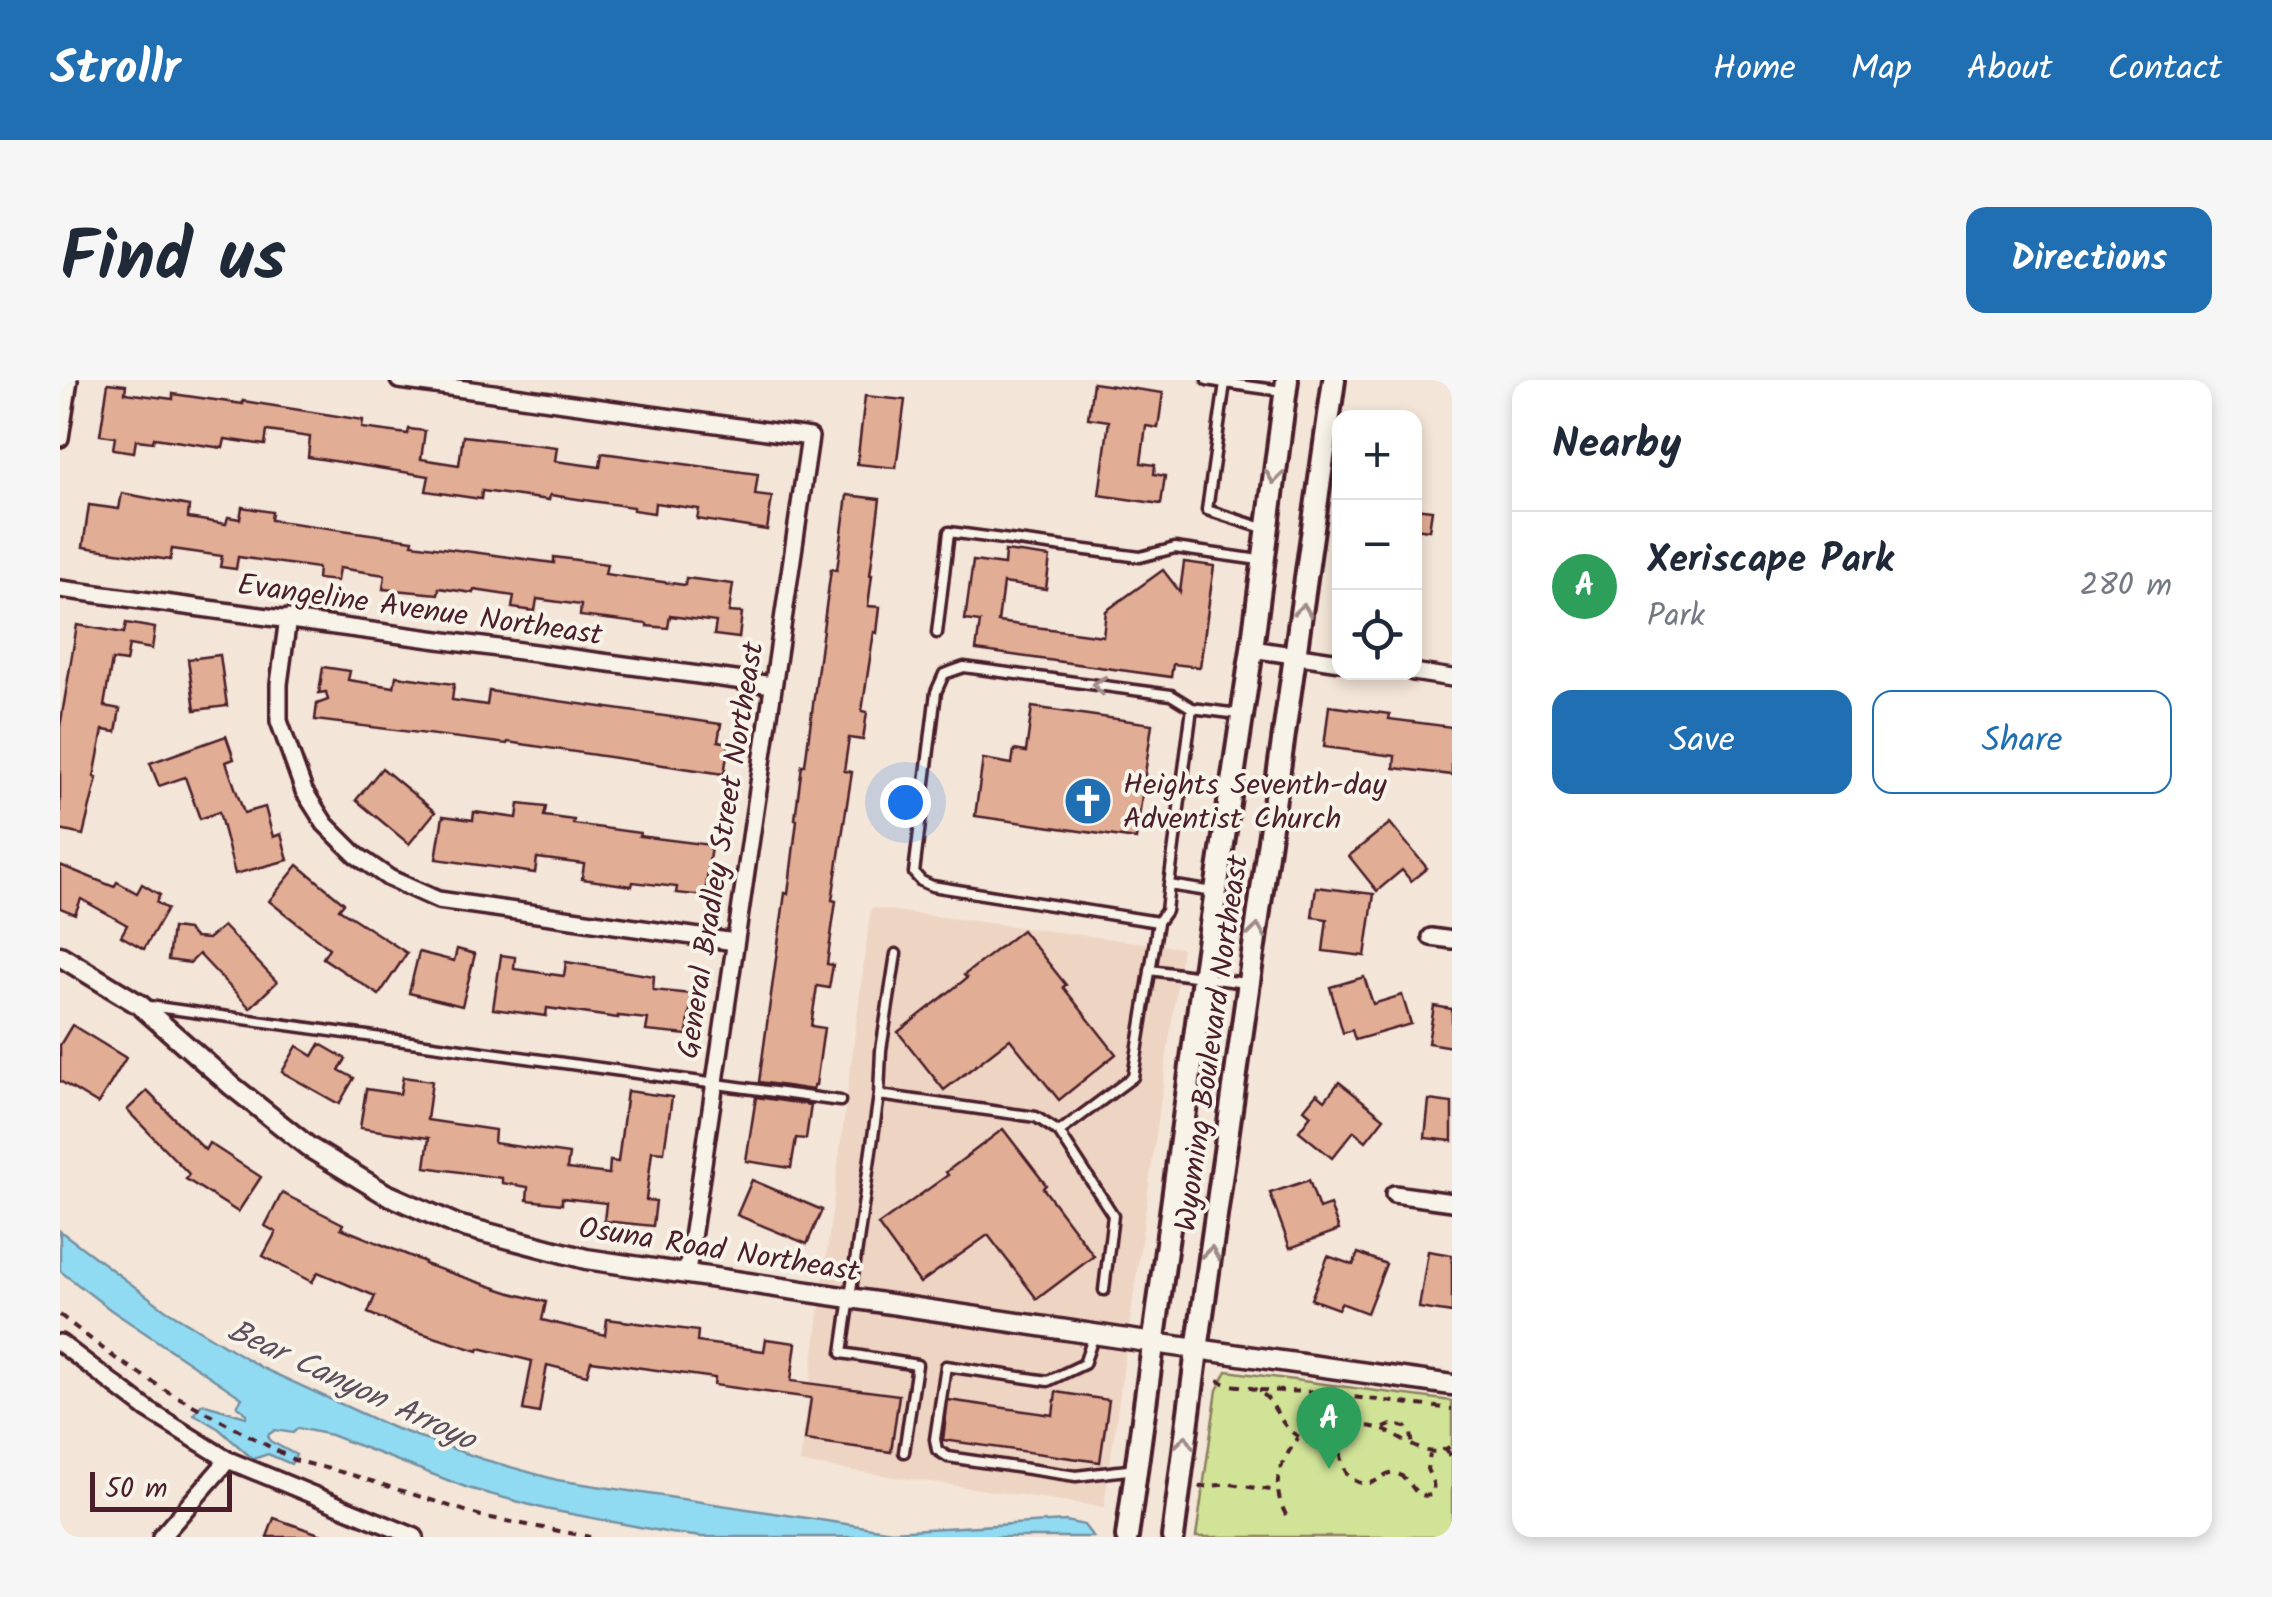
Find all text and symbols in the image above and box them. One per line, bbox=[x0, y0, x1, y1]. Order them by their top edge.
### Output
text: Strollr bbox=[50, 32, 180, 108]
text: Home bbox=[1713, 42, 1796, 98]
text: Map bbox=[1851, 42, 1912, 98]
text: About bbox=[1967, 42, 2052, 98]
text: Contact bbox=[2107, 42, 2222, 98]
text: Find us bbox=[60, 205, 286, 316]
button: Directions bbox=[1966, 207, 2212, 313]
map controls bbox=[1332, 410, 1422, 680]
button: + bbox=[1332, 410, 1422, 500]
text: Nearby bbox=[1552, 412, 1681, 479]
one-way arrow bbox=[1264, 469, 1285, 485]
button: − bbox=[1332, 500, 1422, 590]
text: Xeriscape Park bbox=[1647, 531, 1893, 591]
text: A bbox=[1574, 561, 1595, 612]
text: 280 m bbox=[2080, 561, 2172, 612]
street label: Evangeline Avenue Northeast bbox=[234, 562, 606, 660]
button: locate bbox=[1332, 590, 1422, 680]
text: Park bbox=[1647, 591, 1705, 642]
one-way arrow bbox=[1292, 601, 1313, 617]
street label: General Bradley Street Northeast bbox=[665, 638, 779, 1062]
one-way arrow bbox=[1091, 676, 1108, 697]
button: Save bbox=[1552, 690, 1852, 794]
button: Share bbox=[1872, 690, 2172, 794]
place label: Heights Seventh-day Adventist Church bbox=[1123, 762, 1388, 844]
church icon: Heights Seventh-day Adventist Church bbox=[1062, 775, 1114, 827]
your location bbox=[880, 777, 931, 828]
street label: Wyoming Boulevard Northeast bbox=[1163, 852, 1263, 1235]
one-way arrow bbox=[1246, 923, 1267, 940]
street label: Osuna Road Northeast bbox=[575, 1205, 863, 1297]
one-way arrow bbox=[1200, 1245, 1221, 1261]
water label: Bear Canyon Arroyo bbox=[219, 1306, 486, 1467]
pin: A bbox=[1296, 1386, 1362, 1469]
one-way arrow bbox=[1174, 1434, 1195, 1450]
scale bar bbox=[90, 1467, 232, 1512]
text: 50 m bbox=[105, 1467, 168, 1512]

